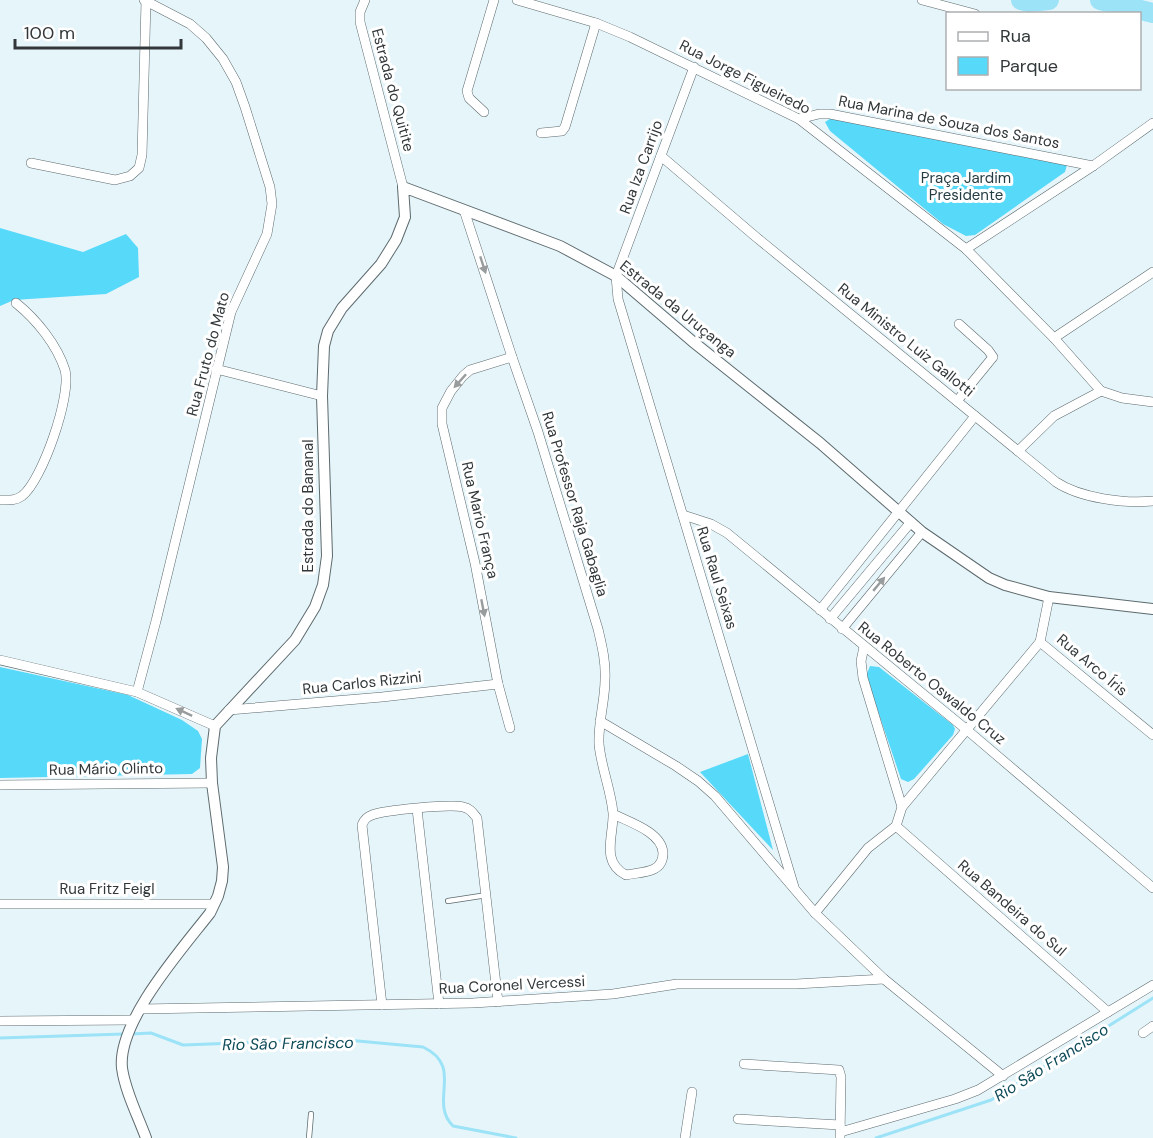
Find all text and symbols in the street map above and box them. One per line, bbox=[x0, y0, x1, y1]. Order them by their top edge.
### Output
scale bar bbox=[15, 12, 182, 50]
legend bbox=[946, 12, 1141, 90]
text: 100 m bbox=[24, 21, 75, 45]
text: Rua bbox=[1000, 24, 1031, 48]
street label: Estrada do Quitite bbox=[367, 26, 419, 154]
street label: Rua Jorge Figueiredo bbox=[676, 35, 814, 119]
text: Parque bbox=[1000, 54, 1058, 78]
street label: Rua Marina de Souza dos Santos bbox=[837, 91, 1061, 153]
street label: Rua Iza Carrijo bbox=[615, 117, 667, 217]
park label: Praça Jardim Presidente bbox=[921, 168, 1011, 205]
one-way arrow bbox=[478, 256, 488, 274]
street label: Estrada da Uruçanga bbox=[616, 256, 740, 362]
street label: Rua Ministro Luiz Gallotti bbox=[833, 279, 979, 401]
street label: Rua Fruto do Mato bbox=[182, 290, 234, 418]
one-way arrow bbox=[453, 373, 467, 388]
street label: Rua Professor Raja Gabaglia bbox=[537, 409, 613, 599]
street label: Estrada do Bananal bbox=[298, 439, 318, 573]
street label: Rua Mario França bbox=[457, 460, 503, 580]
street label: Rua Raul Seixas bbox=[692, 524, 742, 632]
one-way arrow bbox=[872, 577, 885, 592]
one-way arrow bbox=[479, 598, 488, 617]
street label: Rua Roberto Oswaldo Cruz bbox=[854, 617, 1010, 749]
street label: Rua Arco Íris bbox=[1052, 630, 1132, 700]
street label: Rua Carlos Rizzini bbox=[301, 667, 423, 699]
one-way arrow bbox=[175, 707, 192, 716]
street label: Rua Mário Olinto bbox=[49, 758, 163, 780]
street label: Rua Bandeira do Sul bbox=[954, 855, 1070, 961]
street label: Rua Fritz Feigl bbox=[59, 879, 155, 899]
street label: Rua Coronel Vercessi bbox=[438, 971, 586, 999]
water label: Rio São Francisco bbox=[990, 1019, 1113, 1106]
water label: Rio São Francisco bbox=[222, 1032, 354, 1055]

